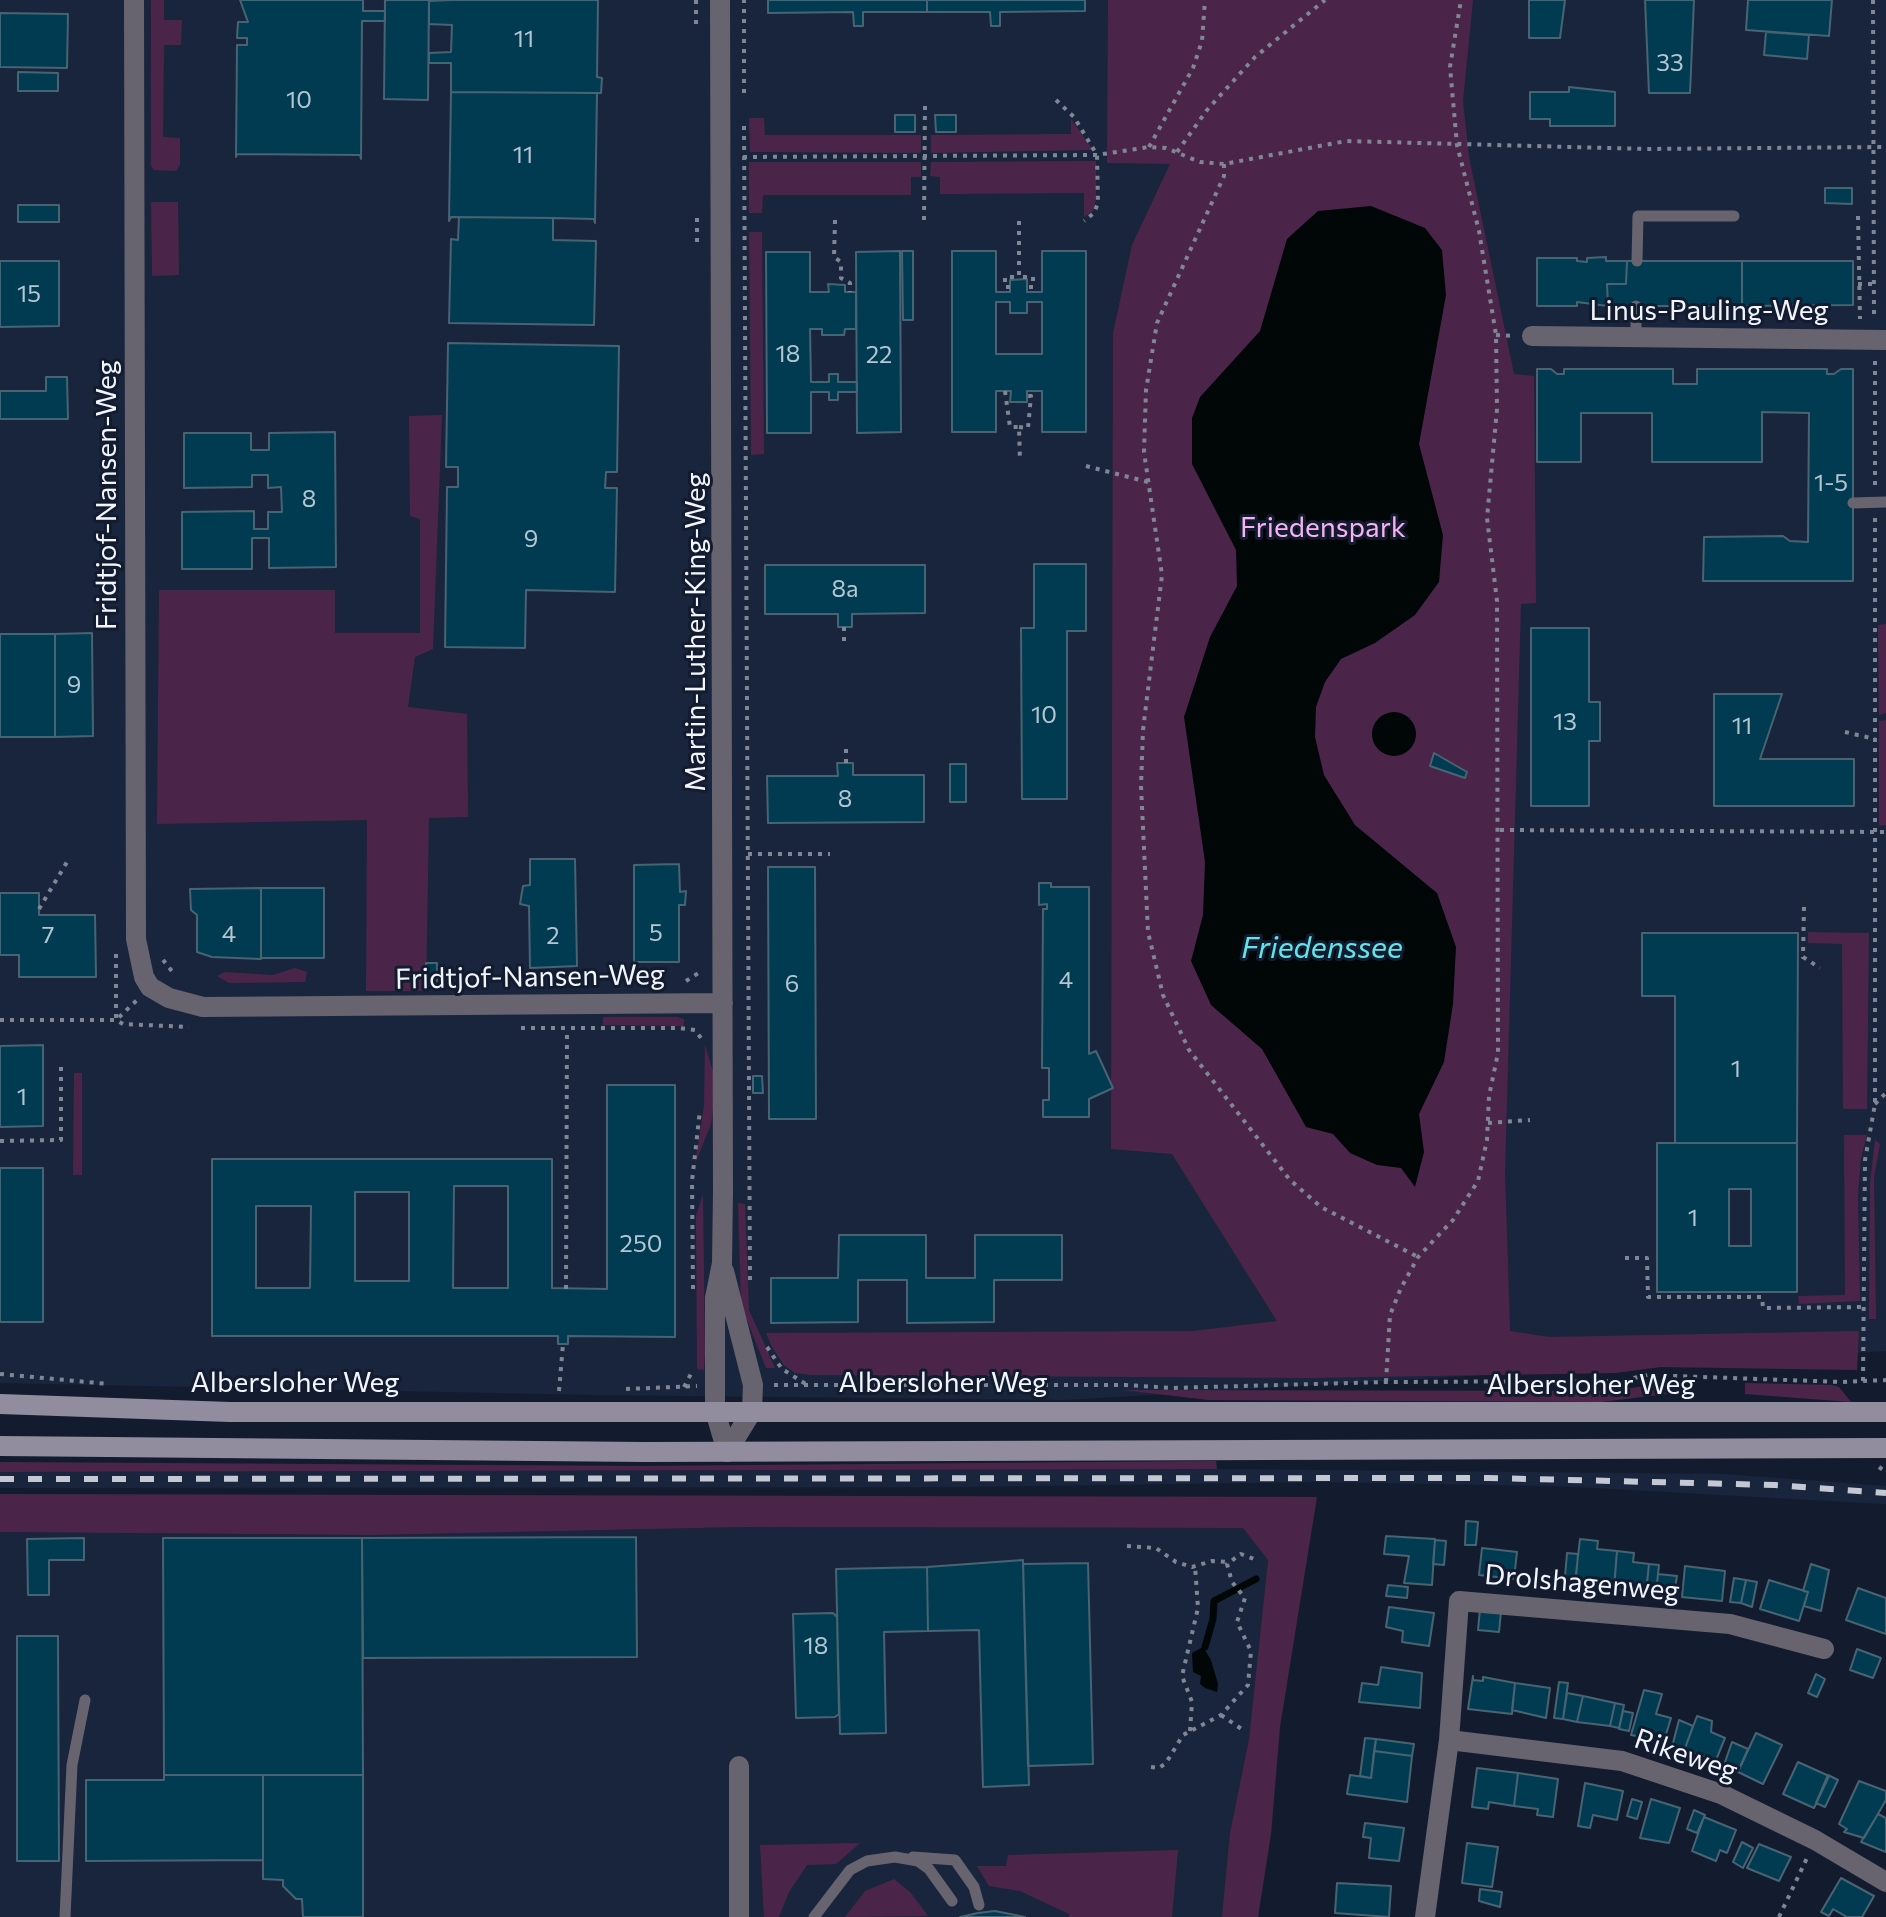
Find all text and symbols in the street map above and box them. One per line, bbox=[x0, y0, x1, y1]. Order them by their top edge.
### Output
house number: 11 bbox=[514, 25, 534, 53]
house number: 33 bbox=[1656, 49, 1684, 77]
house number: 10 bbox=[286, 86, 312, 114]
house number: 11 bbox=[513, 141, 533, 169]
house number: 15 bbox=[17, 280, 41, 308]
street label: Linus-Pauling-Weg bbox=[1589, 294, 1829, 328]
house number: 18 bbox=[776, 340, 800, 368]
house number: 22 bbox=[866, 341, 892, 369]
street label: Fridtjof-Nansen-Weg bbox=[90, 360, 124, 630]
house number: 1-5 bbox=[1814, 469, 1848, 497]
street label: Martin-Luther-King-Weg bbox=[679, 472, 713, 792]
house number: 8 bbox=[302, 485, 316, 513]
park label: Friedenspark bbox=[1240, 511, 1406, 545]
house number: 9 bbox=[524, 525, 538, 553]
house number: 8a bbox=[831, 575, 859, 603]
house number: 9 bbox=[67, 671, 81, 699]
house number: 10 bbox=[1031, 701, 1057, 729]
house number: 13 bbox=[1553, 708, 1577, 736]
house number: 11 bbox=[1732, 712, 1752, 740]
house number: 8 bbox=[838, 785, 852, 813]
house number: 5 bbox=[649, 919, 663, 947]
house number: 4 bbox=[222, 920, 236, 948]
house number: 7 bbox=[42, 921, 54, 949]
house number: 2 bbox=[546, 922, 560, 950]
water label: Friedenssee bbox=[1241, 930, 1403, 966]
street label: Fridtjof-Nansen-Weg bbox=[395, 958, 665, 996]
house number: 4 bbox=[1059, 966, 1073, 994]
house number: 6 bbox=[785, 970, 799, 998]
house number: 1 bbox=[1731, 1055, 1741, 1083]
house number: 1 bbox=[17, 1083, 27, 1111]
house number: 1 bbox=[1688, 1204, 1698, 1232]
house number: 250 bbox=[620, 1230, 662, 1258]
street label: Albersloher Weg bbox=[191, 1366, 399, 1400]
street label: Albersloher Weg bbox=[839, 1366, 1047, 1400]
street label: Albersloher Weg bbox=[1487, 1368, 1695, 1402]
street label: Drolshagenweg bbox=[1483, 1558, 1681, 1608]
house number: 18 bbox=[804, 1632, 828, 1660]
street label: Rikeweg bbox=[1630, 1722, 1742, 1788]

